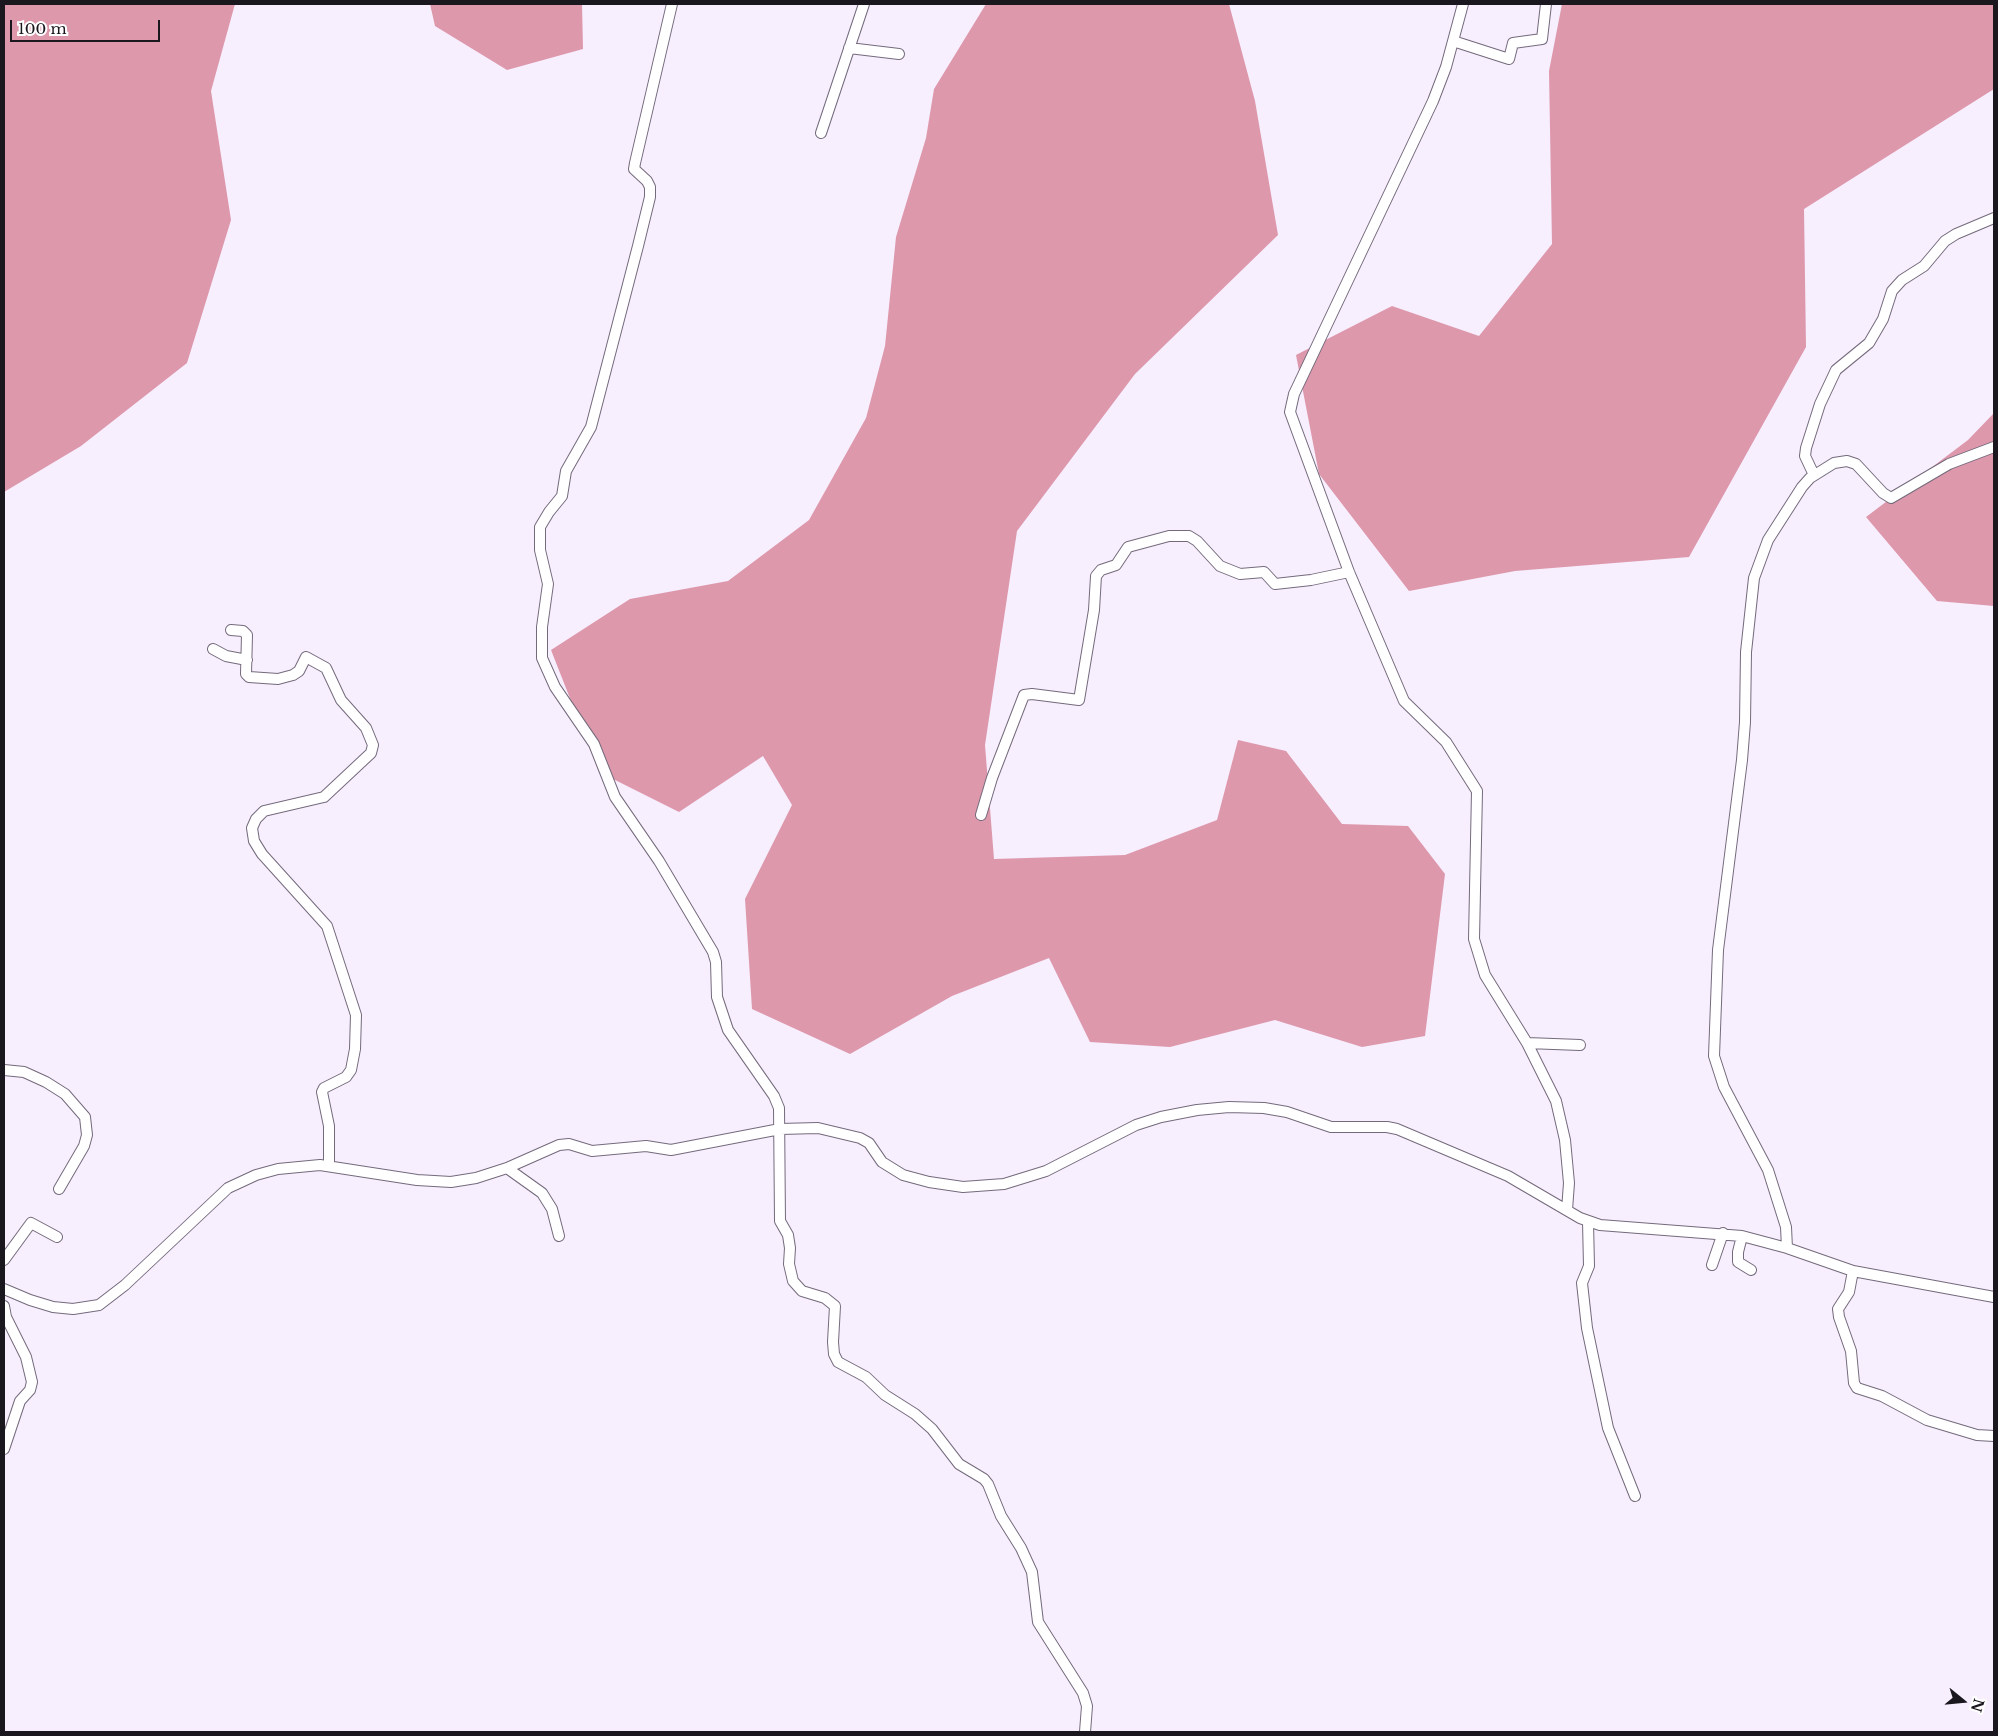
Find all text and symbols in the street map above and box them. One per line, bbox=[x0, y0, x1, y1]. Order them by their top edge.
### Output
scale bar bbox=[12, 10, 162, 42]
text: 100 m bbox=[18, 19, 67, 38]
north arrow bbox=[1938, 1676, 1988, 1726]
text: N bbox=[1967, 1696, 1988, 1714]

